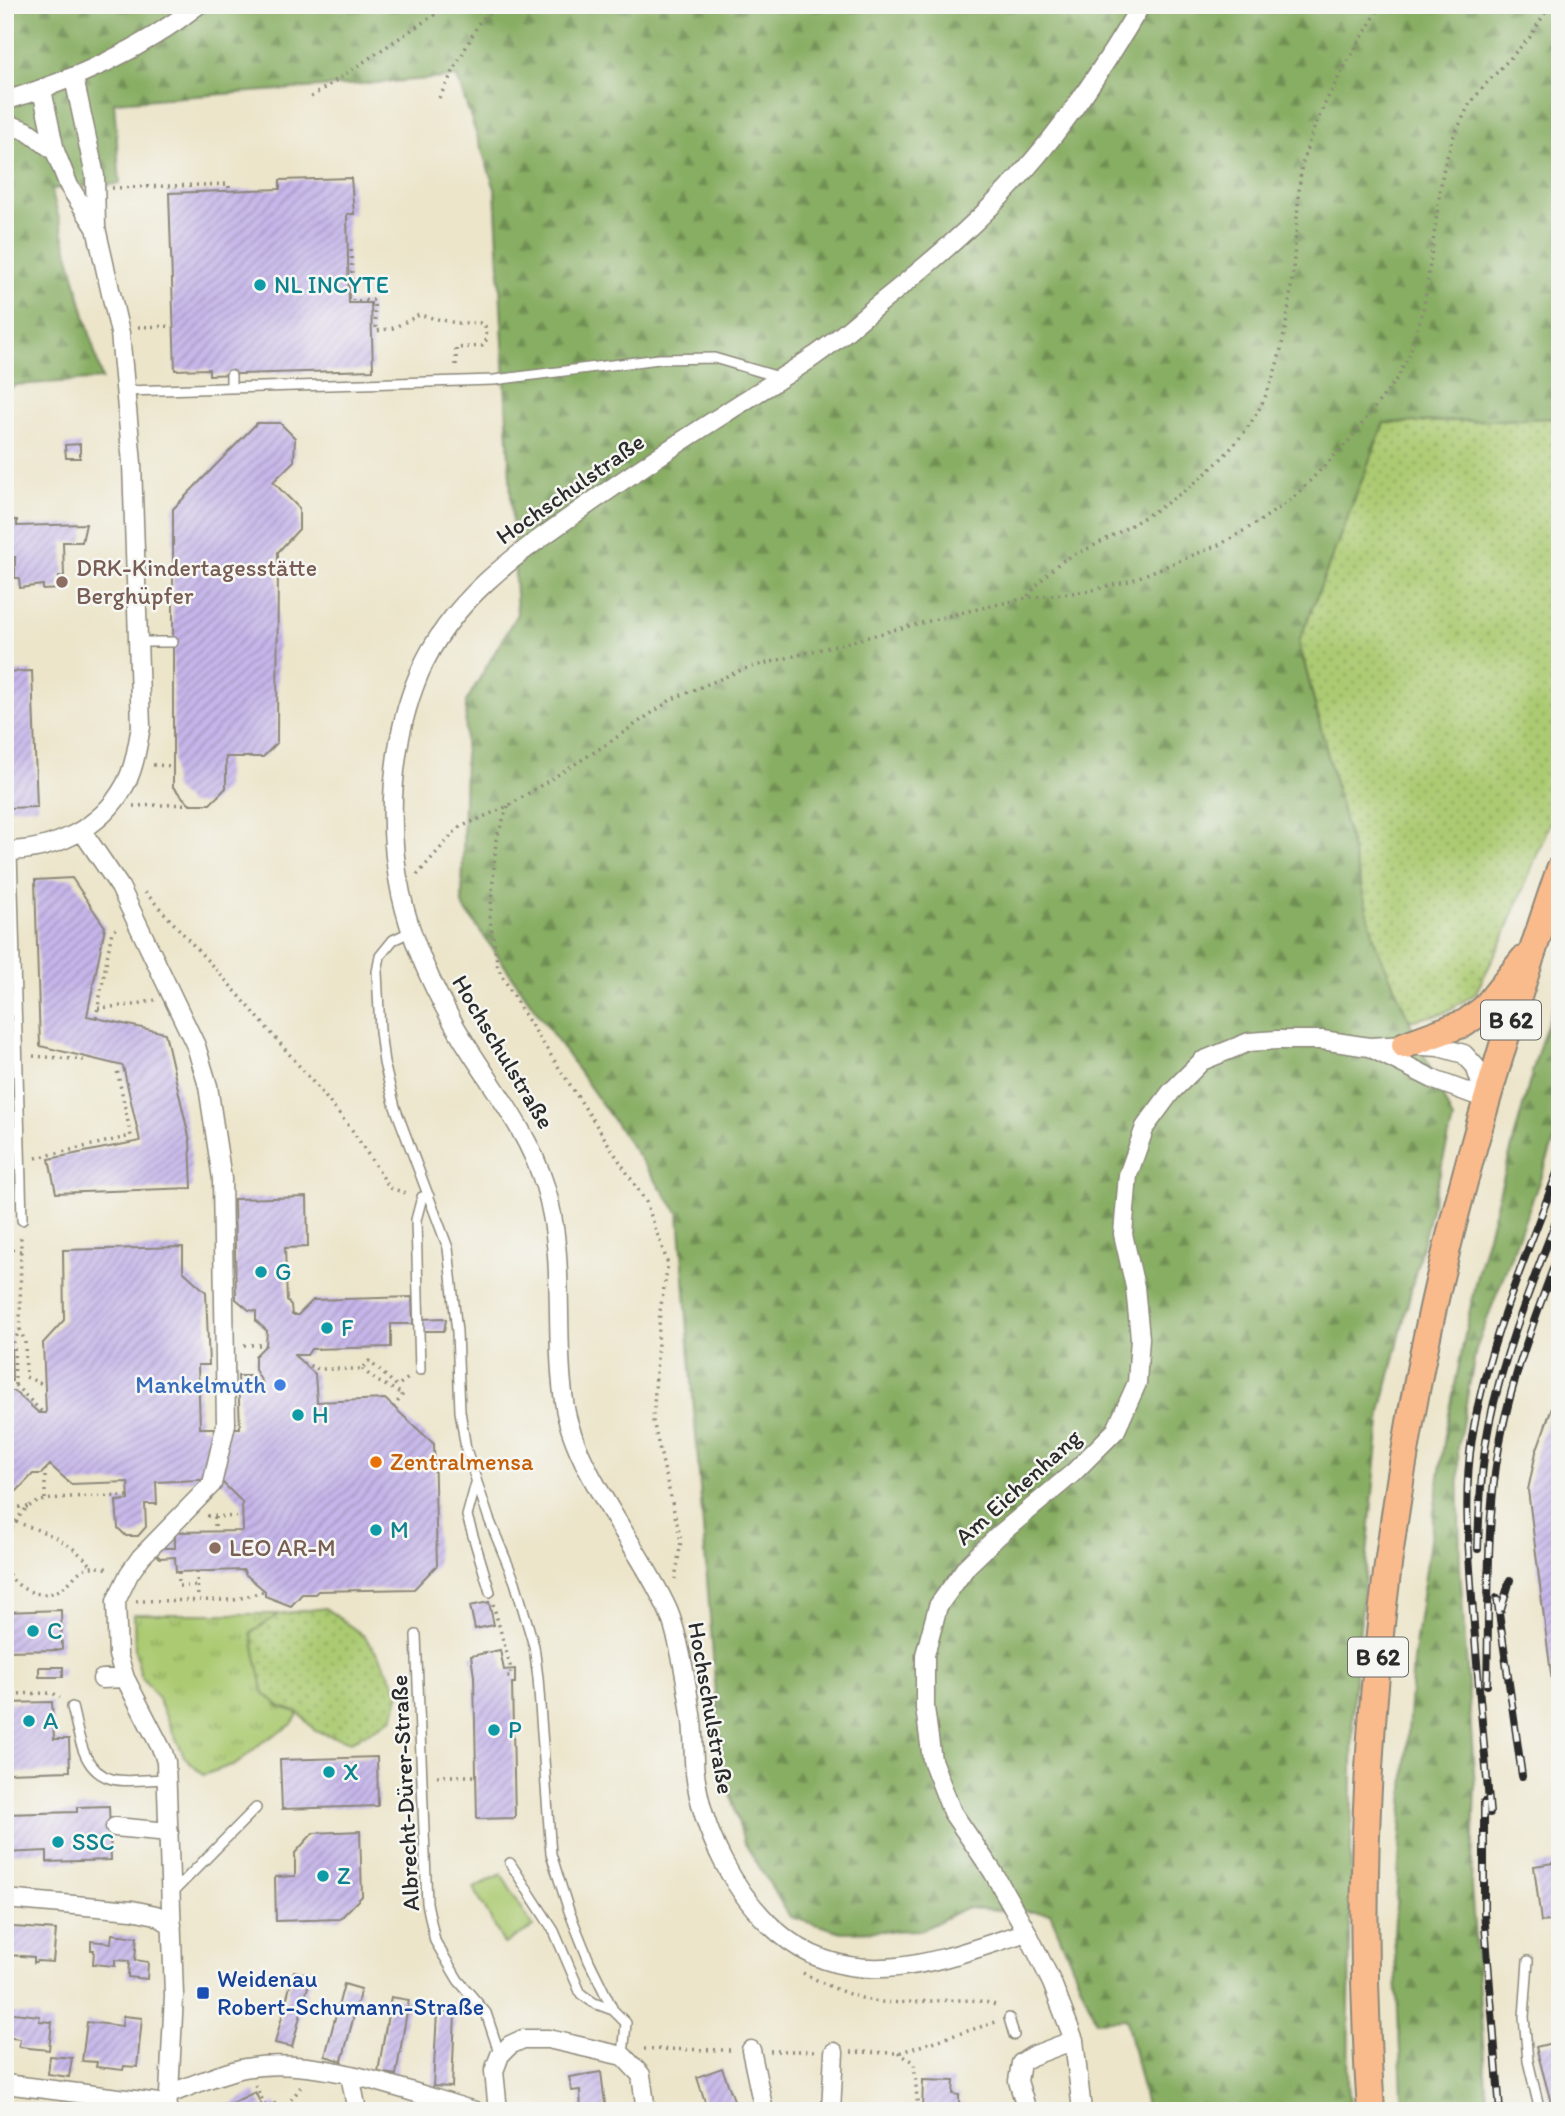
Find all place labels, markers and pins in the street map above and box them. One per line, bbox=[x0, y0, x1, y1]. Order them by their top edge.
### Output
place label: NL INCYTE bbox=[274, 270, 389, 299]
marker: NL INCYTE bbox=[252, 277, 268, 293]
place label: DRK-Kindertagesstätte Berghüpfer bbox=[76, 553, 317, 610]
marker: DRK-Kindertagesstätte Berghüpfer bbox=[54, 574, 70, 590]
place label: G bbox=[275, 1257, 292, 1286]
marker: G bbox=[253, 1264, 269, 1280]
place label: F bbox=[341, 1313, 354, 1342]
marker: F bbox=[319, 1320, 335, 1336]
place label: Mankelmuth bbox=[135, 1370, 266, 1399]
marker: Mankelmuth bbox=[272, 1377, 288, 1393]
place label: H bbox=[312, 1400, 329, 1429]
marker: H bbox=[290, 1407, 306, 1423]
place label: Zentralmensa bbox=[390, 1447, 534, 1476]
marker: Zentralmensa bbox=[368, 1454, 384, 1470]
place label: M bbox=[390, 1515, 409, 1544]
marker: M bbox=[368, 1522, 384, 1538]
place label: LEO AR-M bbox=[229, 1533, 336, 1562]
marker: LEO AR-M bbox=[207, 1540, 223, 1556]
place label: C bbox=[47, 1616, 62, 1645]
marker: C bbox=[25, 1623, 41, 1639]
place label: A bbox=[43, 1706, 58, 1735]
marker: A bbox=[21, 1713, 37, 1729]
place label: P bbox=[508, 1715, 522, 1744]
marker: P bbox=[486, 1722, 502, 1738]
place label: X bbox=[343, 1757, 358, 1786]
marker: X bbox=[321, 1764, 337, 1780]
place label: SSC bbox=[72, 1827, 114, 1856]
marker: SSC bbox=[50, 1834, 66, 1850]
place label: Z bbox=[337, 1861, 351, 1890]
marker: Z bbox=[315, 1868, 331, 1884]
place label: Weidenau Robert-Schumann-Straße bbox=[217, 1964, 484, 2021]
marker: Weidenau Robert-Schumann-Straße bbox=[195, 1985, 211, 2001]

